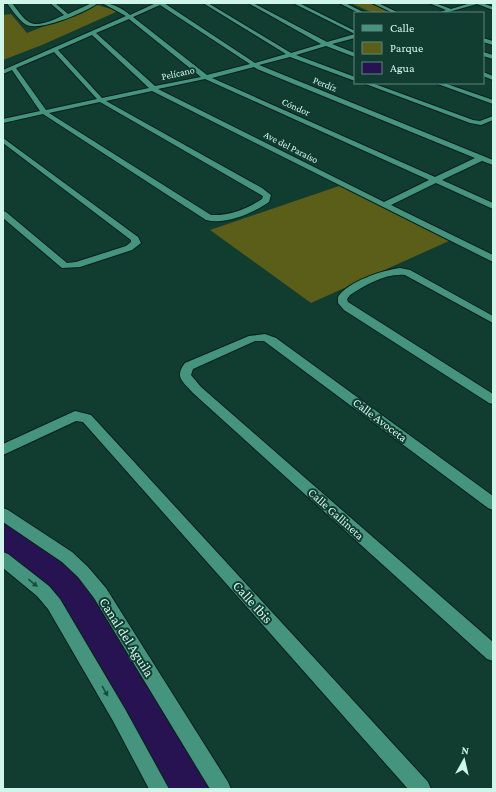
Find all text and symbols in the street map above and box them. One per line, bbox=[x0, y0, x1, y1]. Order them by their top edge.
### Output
legend bbox=[354, 12, 484, 84]
text: Calle bbox=[390, 21, 414, 35]
text: Parque bbox=[390, 41, 423, 55]
text: Agua bbox=[390, 61, 415, 75]
street label: Pelícano bbox=[160, 64, 196, 82]
street label: Perdíz bbox=[311, 74, 339, 94]
street label: Cóndor bbox=[280, 96, 312, 118]
street label: Ave del Paraíso bbox=[262, 129, 320, 165]
street label: Calle Avoceta bbox=[350, 395, 410, 445]
street label: Calle Gallineta bbox=[305, 485, 367, 543]
street label: Calle Ibis bbox=[230, 578, 276, 626]
one-way arrow bbox=[28, 579, 39, 588]
street label: Canal del Aguila bbox=[96, 594, 158, 680]
one-way arrow bbox=[102, 685, 109, 697]
north arrow bbox=[444, 740, 484, 780]
text: N bbox=[461, 744, 470, 757]

